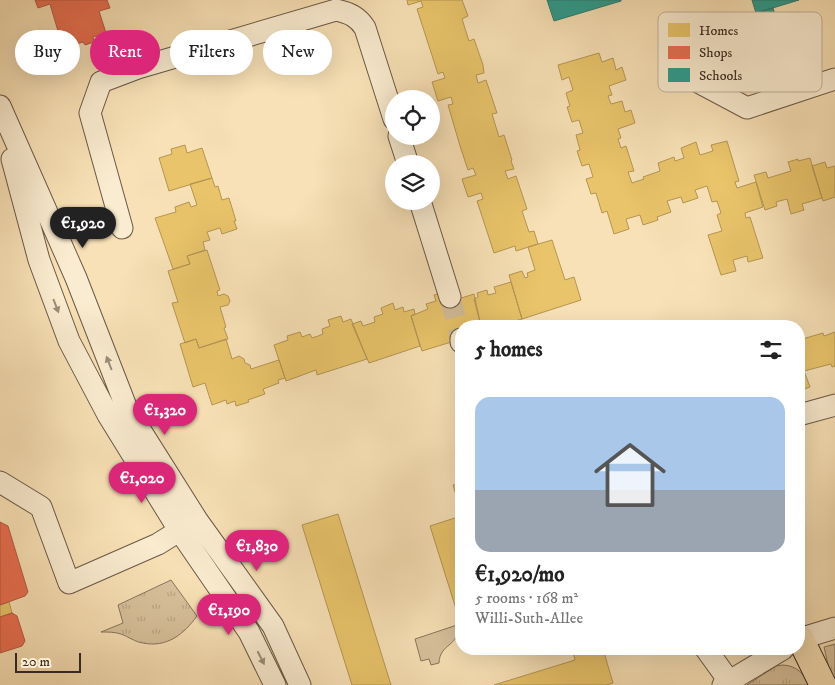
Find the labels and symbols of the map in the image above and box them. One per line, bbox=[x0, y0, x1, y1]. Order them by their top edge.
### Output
legend bbox=[658, 12, 822, 92]
text: Homes bbox=[699, 22, 739, 40]
text: Shops bbox=[699, 44, 732, 62]
text: Schools bbox=[699, 67, 742, 85]
pin: €1,920 bbox=[42, 206, 124, 249]
one-way arrow bbox=[53, 298, 60, 313]
one-way arrow bbox=[105, 356, 113, 371]
pin: €1,320 bbox=[124, 394, 206, 436]
pin: €1,020 bbox=[101, 462, 183, 504]
pin: €1,830 bbox=[216, 530, 298, 572]
pin: €1,190 bbox=[188, 594, 270, 636]
scale bar bbox=[15, 650, 81, 673]
one-way arrow bbox=[257, 650, 266, 665]

